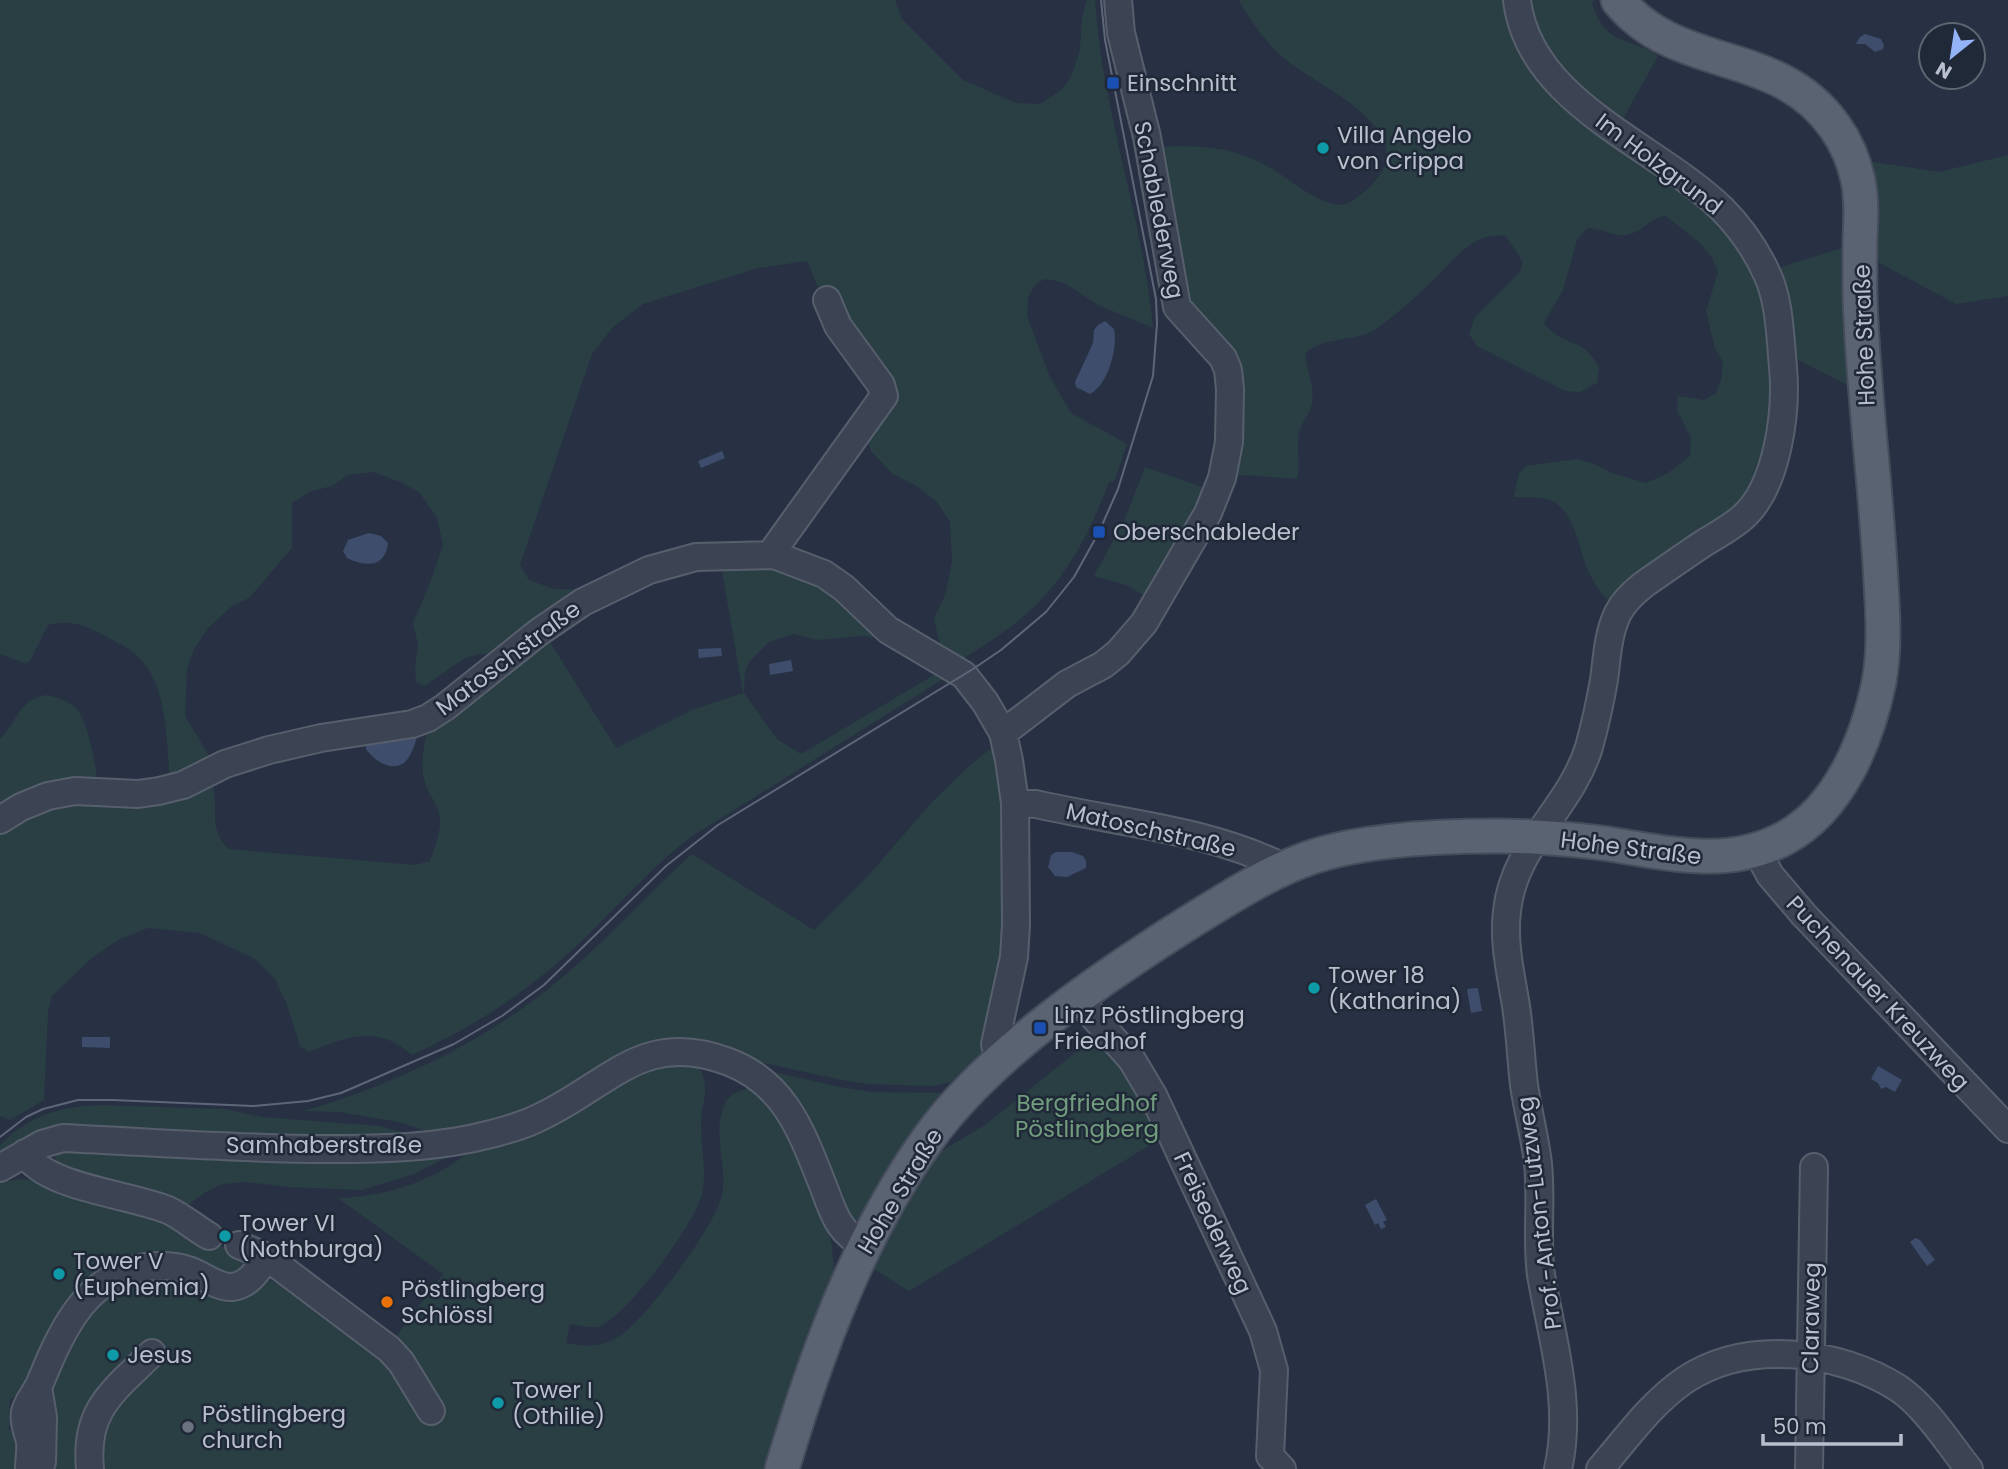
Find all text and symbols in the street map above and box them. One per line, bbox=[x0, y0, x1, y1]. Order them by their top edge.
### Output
north arrow bbox=[1917, 21, 1987, 91]
text: N bbox=[1931, 55, 1957, 86]
place label: Einschnitt bbox=[1127, 67, 1237, 99]
marker: Einschnitt bbox=[1105, 75, 1121, 91]
street label: Im Holzgrund bbox=[1589, 106, 1729, 222]
street label: Schablederweg bbox=[1126, 118, 1192, 302]
place label: Villa Angelo von Crippa bbox=[1337, 119, 1472, 177]
marker: Villa Angelo von Crippa bbox=[1315, 140, 1331, 156]
street label: Hohe Straße bbox=[1846, 264, 1882, 406]
place label: Oberschableder bbox=[1113, 516, 1300, 548]
marker: Oberschableder bbox=[1091, 524, 1107, 540]
street label: Matoschstraße bbox=[429, 593, 587, 723]
street label: Matoschstraße bbox=[1063, 795, 1239, 865]
street label: Hohe Straße bbox=[1559, 823, 1703, 873]
street label: Puchenauer Kreuzweg bbox=[1779, 889, 1977, 1097]
place label: Tower 18 (Katharina) bbox=[1328, 959, 1461, 1017]
marker: Tower 18 (Katharina) bbox=[1306, 980, 1322, 996]
place label: Linz Pöstlingberg Friedhof bbox=[1054, 999, 1245, 1057]
marker: Linz Pöstlingberg Friedhof bbox=[1032, 1020, 1048, 1036]
park label: Bergfriedhof Pöstlingberg bbox=[1015, 1087, 1159, 1145]
street label: Prof.-Anton-Lutzweg bbox=[1509, 1095, 1569, 1331]
street label: Hohe Straße bbox=[850, 1122, 950, 1260]
street label: Samhaberstraße bbox=[226, 1129, 422, 1161]
street label: Freisederweg bbox=[1166, 1147, 1260, 1299]
place label: Tower VI (Nothburga) bbox=[239, 1207, 384, 1265]
marker: Tower VI (Nothburga) bbox=[217, 1228, 233, 1244]
place label: Tower V (Euphemia) bbox=[73, 1245, 210, 1303]
street label: Claraweg bbox=[1794, 1262, 1828, 1374]
marker: Tower V (Euphemia) bbox=[51, 1266, 67, 1282]
place label: Pöstlingberg Schlössl bbox=[401, 1273, 545, 1331]
marker: Pöstlingberg Schlössl bbox=[379, 1294, 395, 1310]
place label: Jesus bbox=[127, 1339, 192, 1371]
marker: Jesus bbox=[105, 1347, 121, 1363]
place label: Tower I (Othilie) bbox=[512, 1374, 605, 1432]
marker: Tower I (Othilie) bbox=[490, 1395, 506, 1411]
place label: Pöstlingberg church bbox=[202, 1398, 346, 1456]
scale bar bbox=[1763, 1402, 1901, 1446]
text: 50 m bbox=[1773, 1412, 1827, 1441]
marker: Pöstlingberg church bbox=[180, 1419, 196, 1435]

